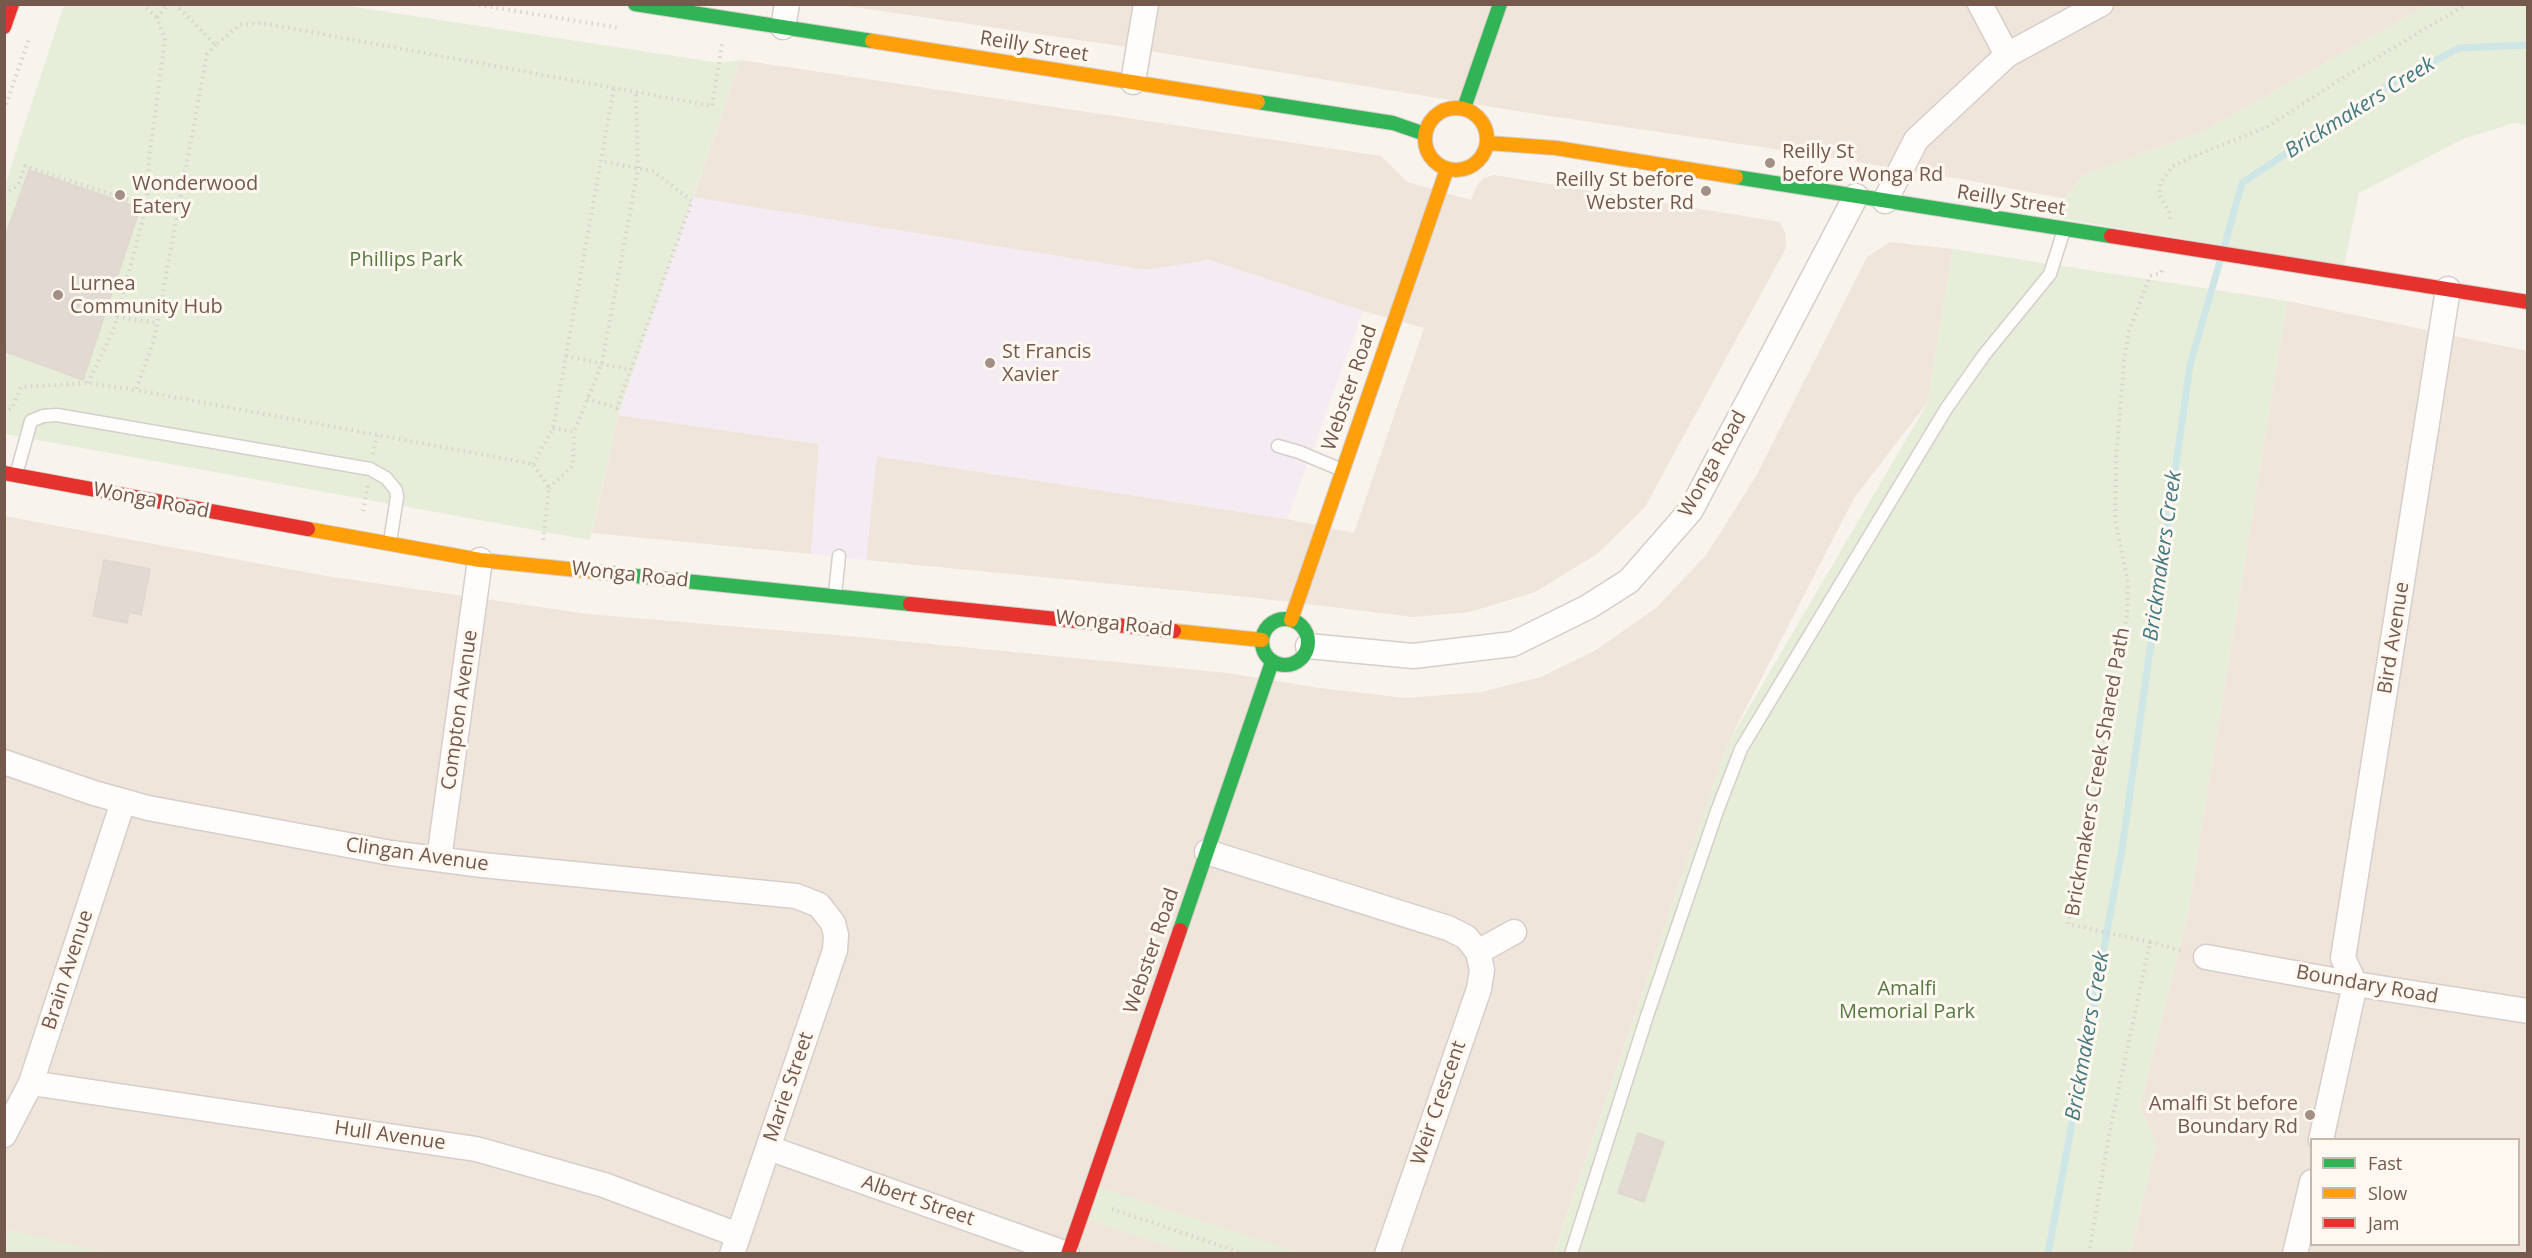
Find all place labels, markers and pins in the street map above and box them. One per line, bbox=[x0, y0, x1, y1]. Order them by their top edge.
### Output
place label: Reilly St before Wonga Rd bbox=[1782, 140, 1943, 187]
marker: Reilly St before Wonga Rd bbox=[1763, 156, 1777, 170]
place label: Reilly St before Webster Rd bbox=[1555, 168, 1694, 215]
place label: Wonderwood Eatery bbox=[132, 172, 258, 219]
marker: Reilly St before Webster Rd bbox=[1699, 184, 1713, 198]
marker: Wonderwood Eatery bbox=[113, 188, 127, 202]
place label: Lurnea Community Hub bbox=[70, 272, 223, 319]
marker: Lurnea Community Hub bbox=[51, 288, 65, 302]
place label: St Francis Xavier bbox=[1002, 340, 1091, 387]
marker: St Francis Xavier bbox=[983, 356, 997, 370]
place label: Amalfi St before Boundary Rd bbox=[2149, 1092, 2298, 1139]
marker: Amalfi St before Boundary Rd bbox=[2303, 1108, 2317, 1122]

